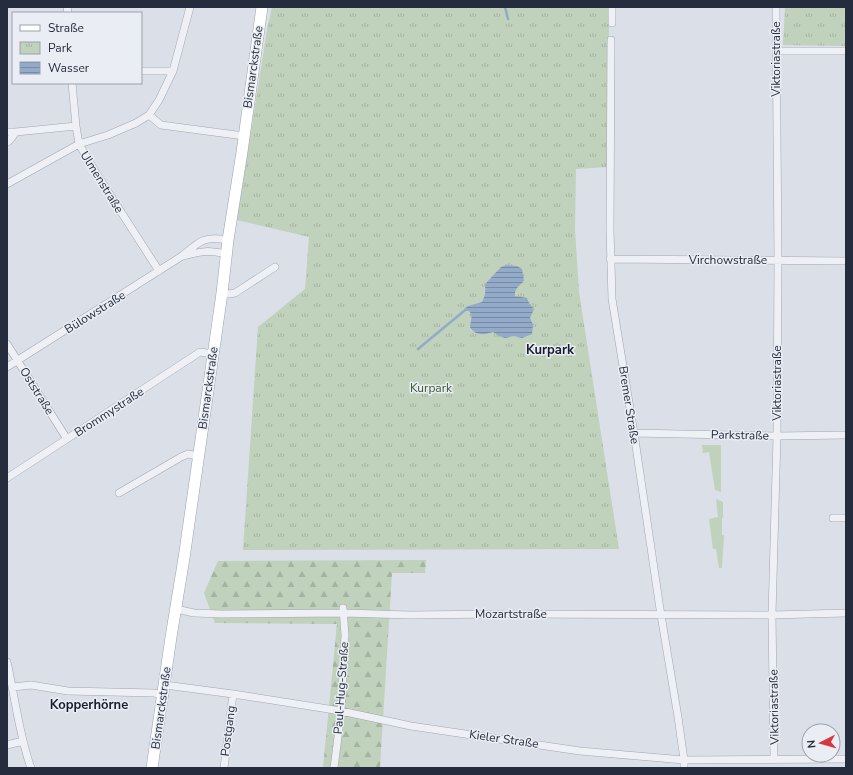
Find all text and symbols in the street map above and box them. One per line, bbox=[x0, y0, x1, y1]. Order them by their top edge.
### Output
legend bbox=[12, 12, 142, 84]
text: Straße bbox=[48, 20, 84, 36]
street label: Viktoriastraße bbox=[768, 21, 784, 98]
street label: Bismarckstraße bbox=[239, 25, 267, 109]
text: Park bbox=[48, 40, 73, 56]
text: Wasser bbox=[48, 60, 90, 76]
street label: Ulmenstraße bbox=[77, 148, 127, 216]
street label: Virchowstraße bbox=[688, 252, 767, 268]
street label: Bülowstraße bbox=[61, 287, 129, 337]
district label: Kurpark bbox=[526, 341, 575, 359]
street label: Viktoriastraße bbox=[769, 345, 785, 422]
street label: Bismarckstraße bbox=[194, 346, 222, 430]
street label: Oststraße bbox=[16, 364, 58, 418]
street label: Bremer Straße bbox=[615, 365, 643, 445]
park label: Kurpark bbox=[410, 380, 453, 396]
street label: Brommystraße bbox=[71, 384, 147, 440]
street label: Parkstraße bbox=[711, 426, 769, 444]
street label: Mozartstraße bbox=[475, 606, 547, 622]
street label: Paul-Hug-Straße bbox=[330, 641, 352, 735]
street label: Bismarckstraße bbox=[147, 666, 175, 750]
street label: Viktoriastraße bbox=[765, 669, 783, 746]
district label: Kopperhörne bbox=[50, 696, 128, 714]
street label: Postgang bbox=[217, 705, 239, 757]
north arrow bbox=[801, 723, 841, 763]
street label: Kieler Straße bbox=[468, 726, 540, 752]
text: N bbox=[804, 739, 819, 749]

